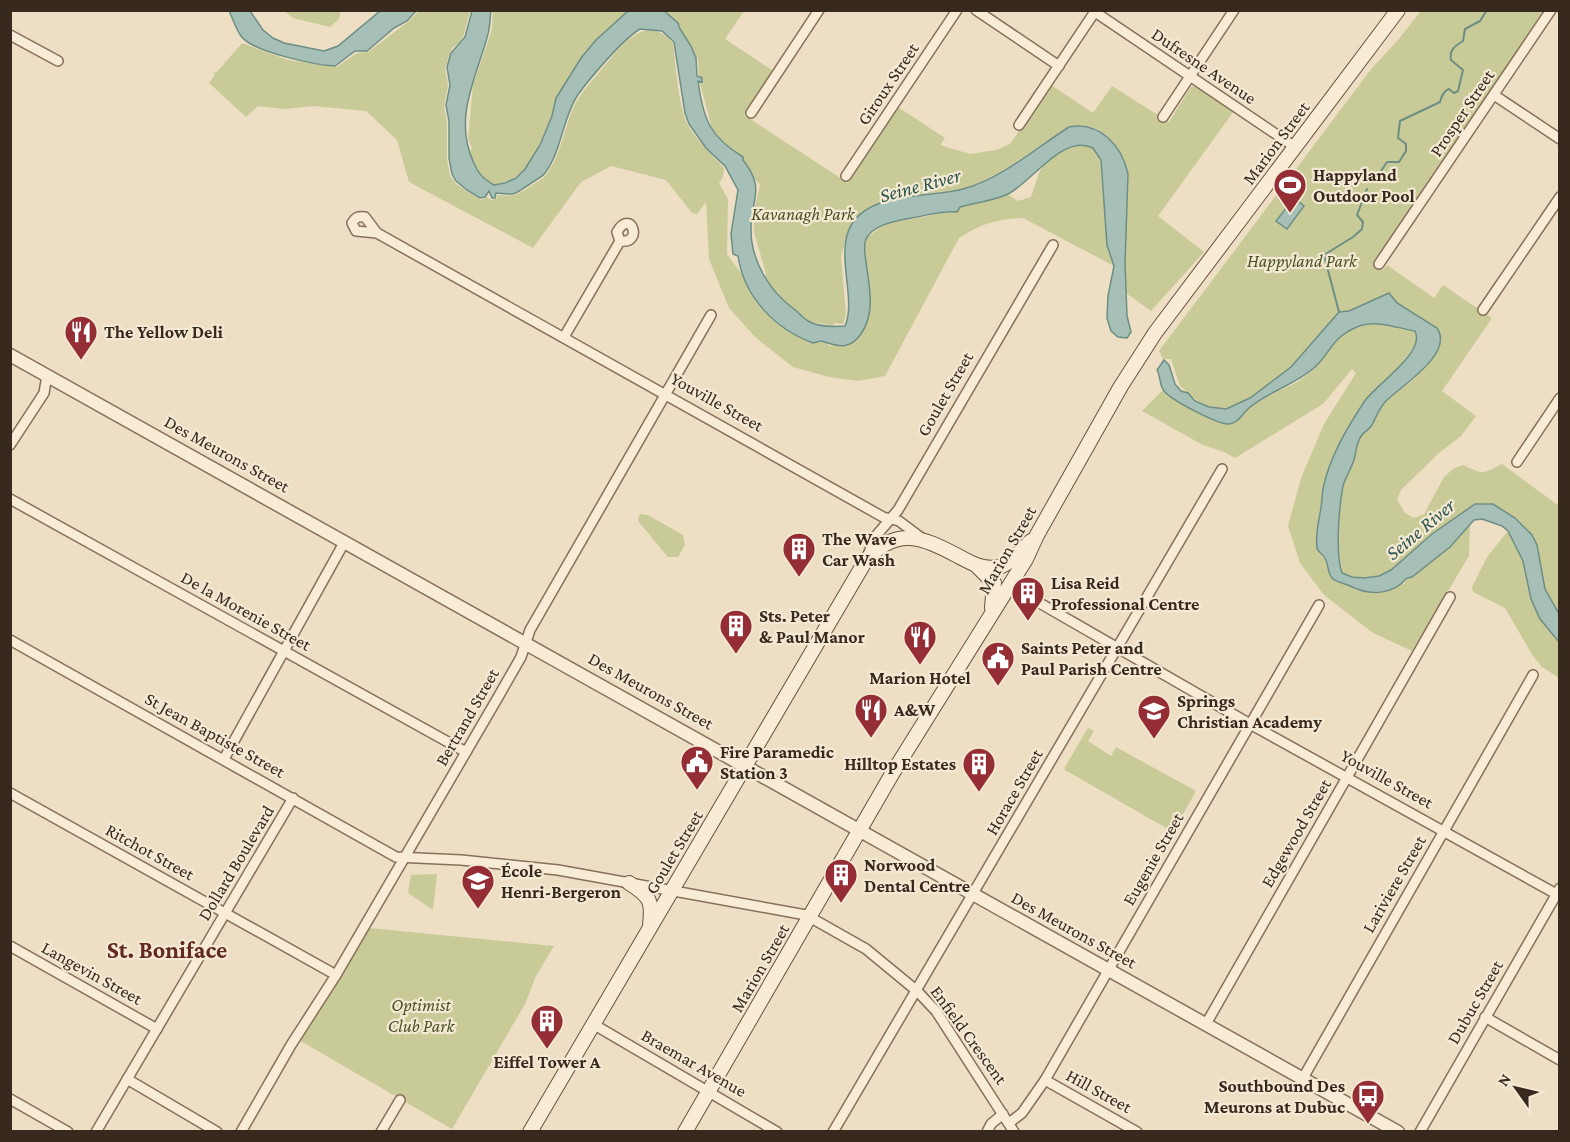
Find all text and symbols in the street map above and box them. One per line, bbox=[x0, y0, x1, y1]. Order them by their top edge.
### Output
street label: Dufresne Avenue bbox=[1148, 24, 1260, 108]
street label: Giroux Street bbox=[853, 38, 923, 129]
street label: Prosper Street bbox=[1426, 65, 1499, 160]
street label: Marion Street bbox=[1238, 97, 1314, 188]
water label: Seine River bbox=[877, 163, 964, 206]
place label: Happyland Outdoor Pool bbox=[1313, 165, 1415, 206]
sports icon: Happyland Outdoor Pool bbox=[1272, 167, 1308, 214]
park label: Kavanagh Park bbox=[751, 204, 856, 224]
park label: Happyland Park bbox=[1247, 251, 1358, 271]
restaurant icon: The Yellow Deli bbox=[63, 314, 99, 361]
place label: The Yellow Deli bbox=[104, 322, 224, 342]
street label: Goulet Street bbox=[913, 347, 978, 440]
street label: Youville Street bbox=[667, 368, 768, 436]
street label: Des Meurons Street bbox=[161, 411, 294, 497]
water label: Seine River bbox=[1381, 493, 1460, 564]
street label: Marion Street bbox=[974, 501, 1041, 598]
place label: The Wave Car Wash bbox=[822, 529, 897, 570]
building icon: The Wave Car Wash bbox=[781, 531, 817, 578]
street label: De la Morenie Street bbox=[178, 567, 315, 655]
place label: Lisa Reid Professional Centre bbox=[1051, 573, 1199, 614]
building icon: Lisa Reid Professional Centre bbox=[1010, 575, 1046, 622]
place label: Sts. Peter & Paul Manor bbox=[759, 606, 865, 647]
building icon: Sts. Peter & Paul Manor bbox=[718, 608, 754, 655]
restaurant icon: Marion Hotel bbox=[902, 619, 938, 666]
place label: Saints Peter and Paul Parish Centre bbox=[1021, 638, 1162, 679]
public building icon: Saints Peter and Paul Parish Centre bbox=[980, 640, 1016, 687]
street label: Des Meurons Street bbox=[585, 648, 718, 734]
street label: Bertrand Street bbox=[431, 664, 503, 769]
place label: Marion Hotel bbox=[869, 668, 971, 688]
street label: St Jean Baptiste Street bbox=[141, 688, 289, 782]
place label: Springs Christian Academy bbox=[1177, 691, 1322, 732]
restaurant icon: A&W bbox=[853, 692, 889, 739]
school or university icon: Springs Christian Academy bbox=[1136, 693, 1172, 740]
place label: A&W bbox=[893, 700, 936, 720]
place label: Fire Paramedic Station 3 bbox=[720, 742, 834, 783]
public building icon: Fire Paramedic Station 3 bbox=[679, 744, 715, 791]
street label: Horace Street bbox=[981, 745, 1047, 839]
street label: Youville Street bbox=[1337, 745, 1438, 813]
building icon: Hilltop Estates bbox=[961, 746, 997, 793]
place label: Hilltop Estates bbox=[844, 754, 956, 774]
street label: Edgewood Street bbox=[1257, 774, 1336, 891]
street label: Dollard Boulevard bbox=[194, 801, 278, 924]
street label: Goulet Street bbox=[641, 806, 707, 897]
street label: Eugenie Street bbox=[1118, 808, 1188, 909]
street label: Ritchot Street bbox=[102, 819, 199, 885]
street label: Lariviere Street bbox=[1358, 831, 1430, 936]
place label: Norwood Dental Centre bbox=[864, 855, 970, 896]
building icon: Norwood Dental Centre bbox=[823, 857, 859, 904]
place label: École Henri-Bergeron bbox=[501, 861, 622, 902]
school or university icon: École Henri-Bergeron bbox=[460, 863, 496, 910]
street label: Des Meurons Street bbox=[1008, 887, 1141, 973]
street label: Marion Street bbox=[727, 919, 794, 1016]
district label: St. Boniface bbox=[107, 936, 227, 963]
street label: Langevin Street bbox=[38, 937, 147, 1009]
street label: Dubuc Street bbox=[1443, 956, 1508, 1047]
street label: Enfield Crescent bbox=[927, 982, 1012, 1089]
park label: Optimist Club Park bbox=[388, 995, 455, 1036]
building icon: Eiffel Tower A bbox=[529, 1003, 565, 1050]
street label: Braemar Avenue bbox=[638, 1025, 750, 1101]
place label: Eiffel Tower A bbox=[493, 1052, 601, 1072]
north arrow bbox=[1486, 1058, 1546, 1118]
street label: Hill Street bbox=[1063, 1065, 1136, 1118]
text: N bbox=[1494, 1071, 1514, 1089]
place label: Southbound Des Meurons at Dubuc bbox=[1204, 1076, 1345, 1117]
bus stop icon: Southbound Des Meurons at Dubuc bbox=[1350, 1078, 1386, 1125]

